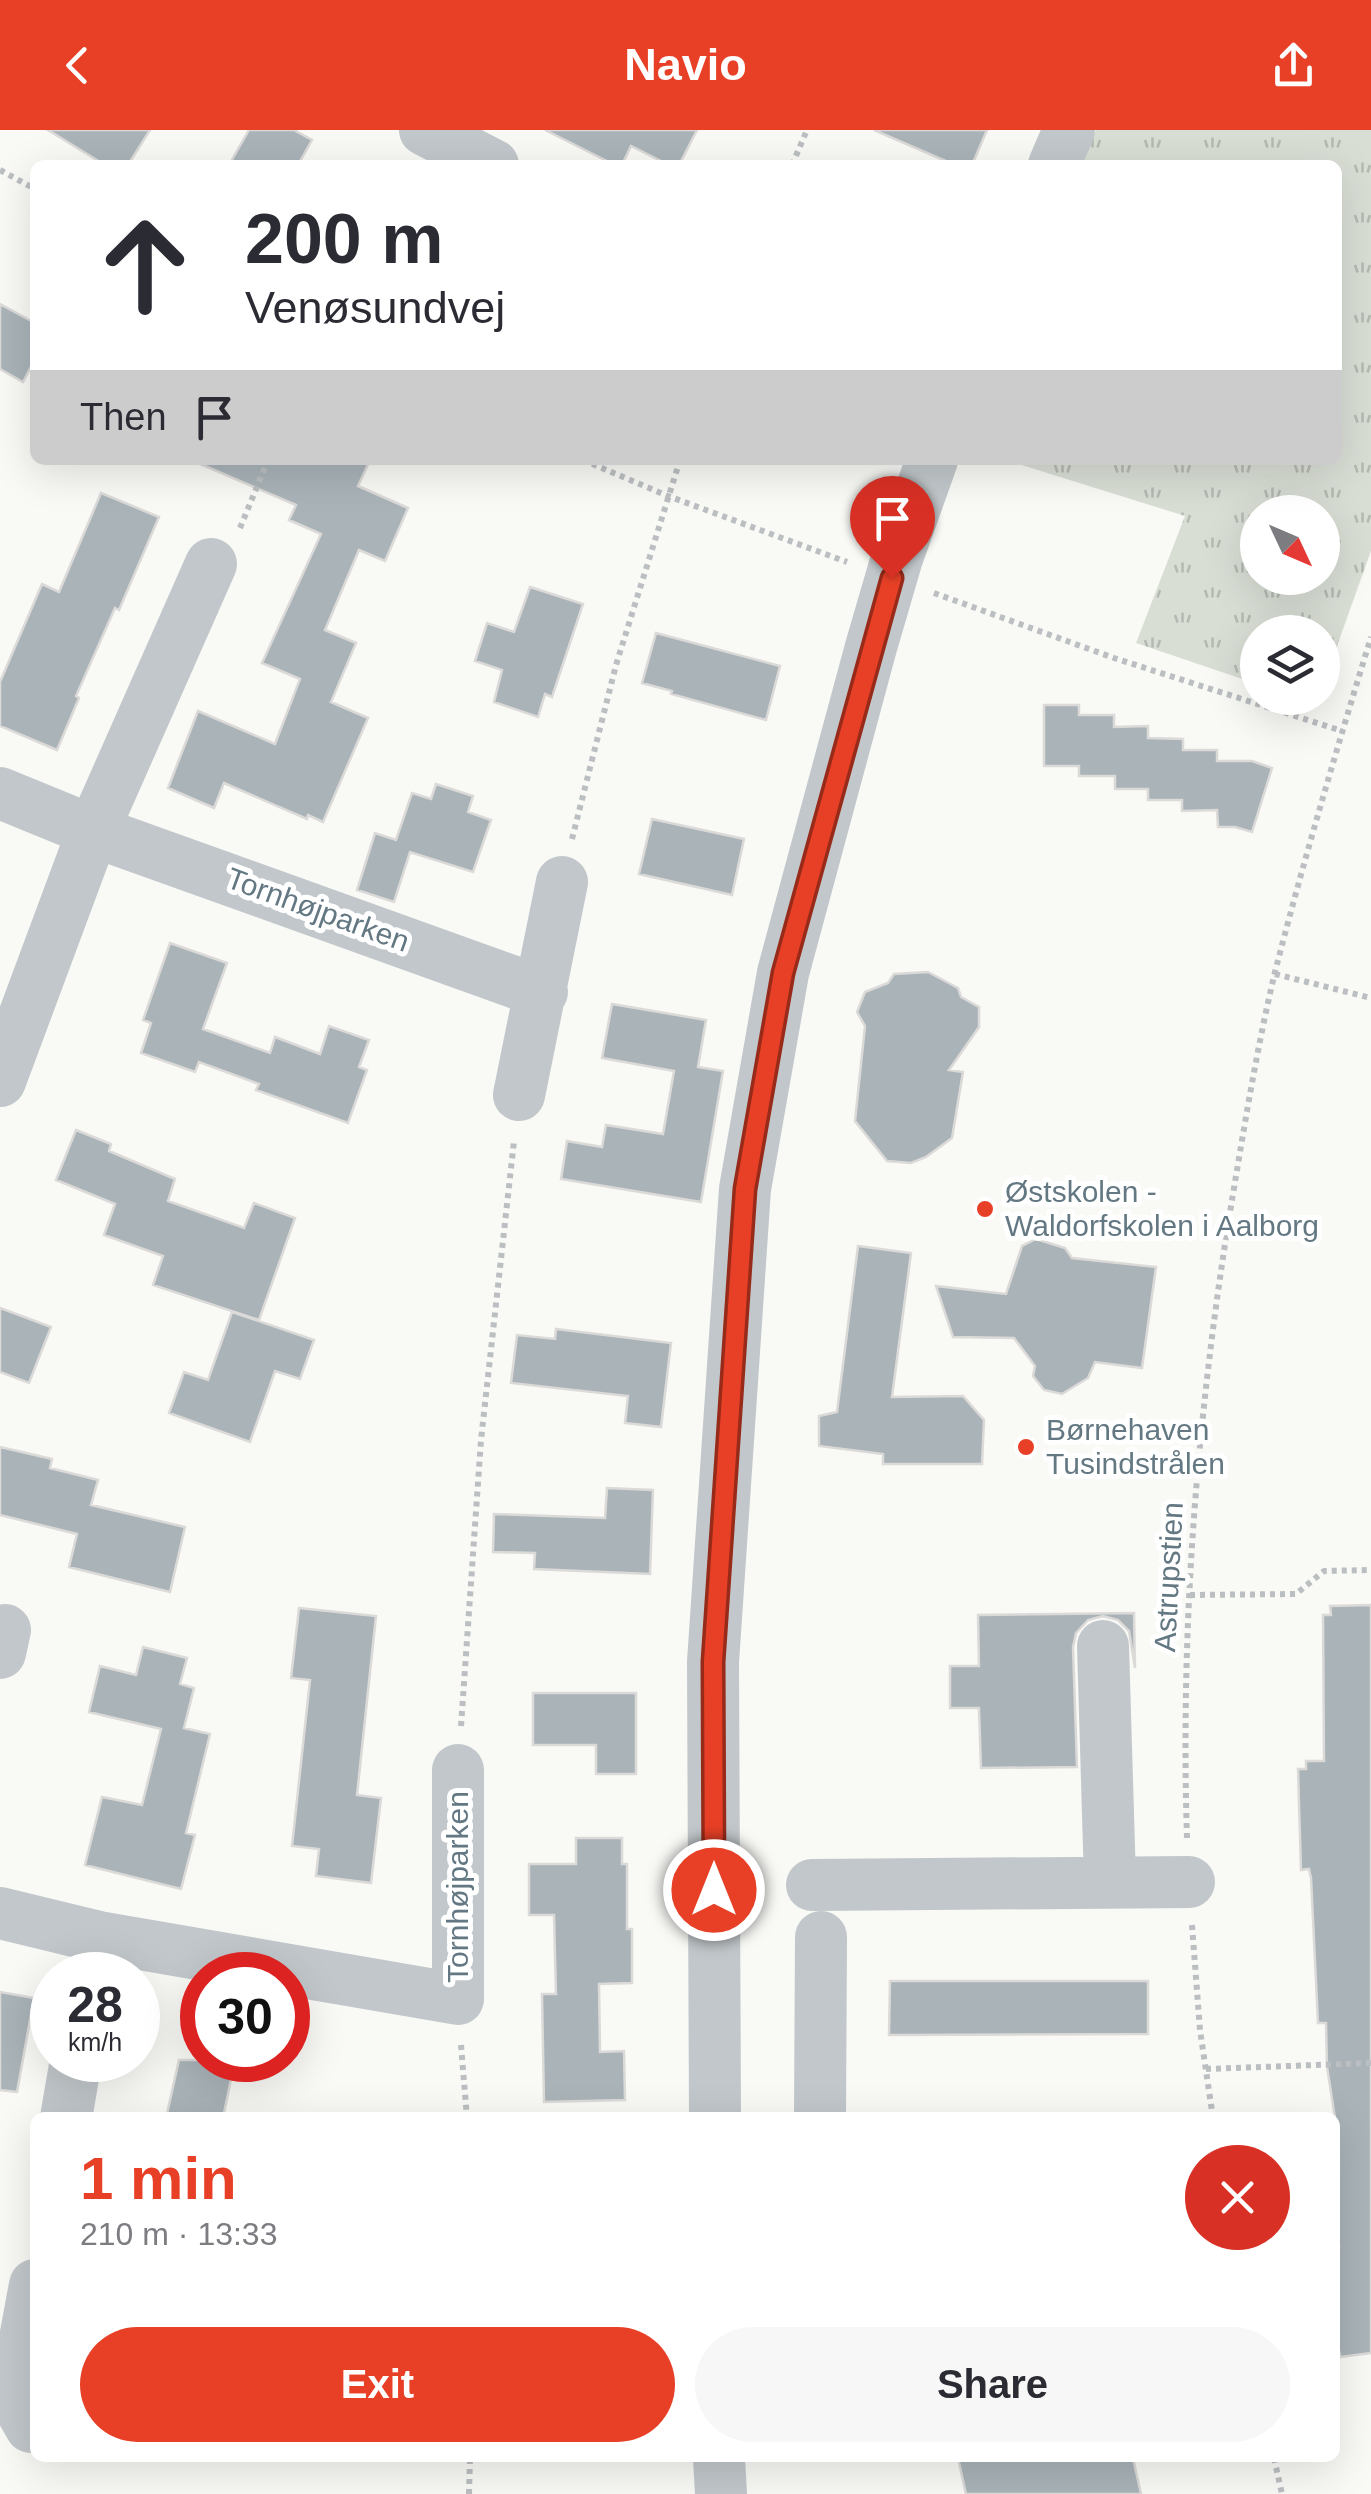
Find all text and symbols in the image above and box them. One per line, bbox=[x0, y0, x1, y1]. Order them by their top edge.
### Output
icon: back bbox=[50, 38, 105, 93]
icon: share bbox=[1266, 38, 1321, 93]
text: Navio bbox=[624, 39, 747, 90]
icon: ahead bbox=[80, 200, 210, 330]
text: 200 m bbox=[245, 200, 443, 278]
text: Venøsundvej bbox=[245, 282, 505, 333]
icon: arrive bbox=[187, 390, 242, 445]
text: Then bbox=[80, 396, 167, 438]
pin bbox=[850, 476, 935, 579]
icon: arrive bbox=[865, 491, 920, 546]
north arrow bbox=[1240, 495, 1340, 595]
map controls bbox=[1240, 495, 1340, 715]
button: layers bbox=[1240, 615, 1340, 715]
street label: Tornhøjparken bbox=[222, 861, 414, 958]
place label: Østskolen - Waldorfskolen i Aalborg bbox=[1005, 1175, 1319, 1242]
marker: Østskolen - Waldorfskolen i Aalborg bbox=[974, 1198, 996, 1220]
place label: Børnehaven Tusindstrålen bbox=[1046, 1413, 1225, 1480]
marker: Børnehaven Tusindstrålen bbox=[1015, 1436, 1037, 1458]
street label: Astrupstien bbox=[1148, 1501, 1189, 1653]
street label: Tornhøjparken bbox=[441, 1791, 474, 1983]
position arrow bbox=[662, 1838, 766, 1942]
speed limit sign: 30 bbox=[180, 1952, 310, 2082]
text: 28 bbox=[67, 1977, 123, 2033]
text: km/h bbox=[68, 2028, 122, 2056]
text: 1 min bbox=[80, 2145, 237, 2212]
button: close bbox=[1185, 2145, 1290, 2250]
text: 210 m · 13:33 bbox=[80, 2216, 277, 2252]
button: Exit bbox=[80, 2327, 675, 2442]
button: Share bbox=[695, 2327, 1290, 2442]

